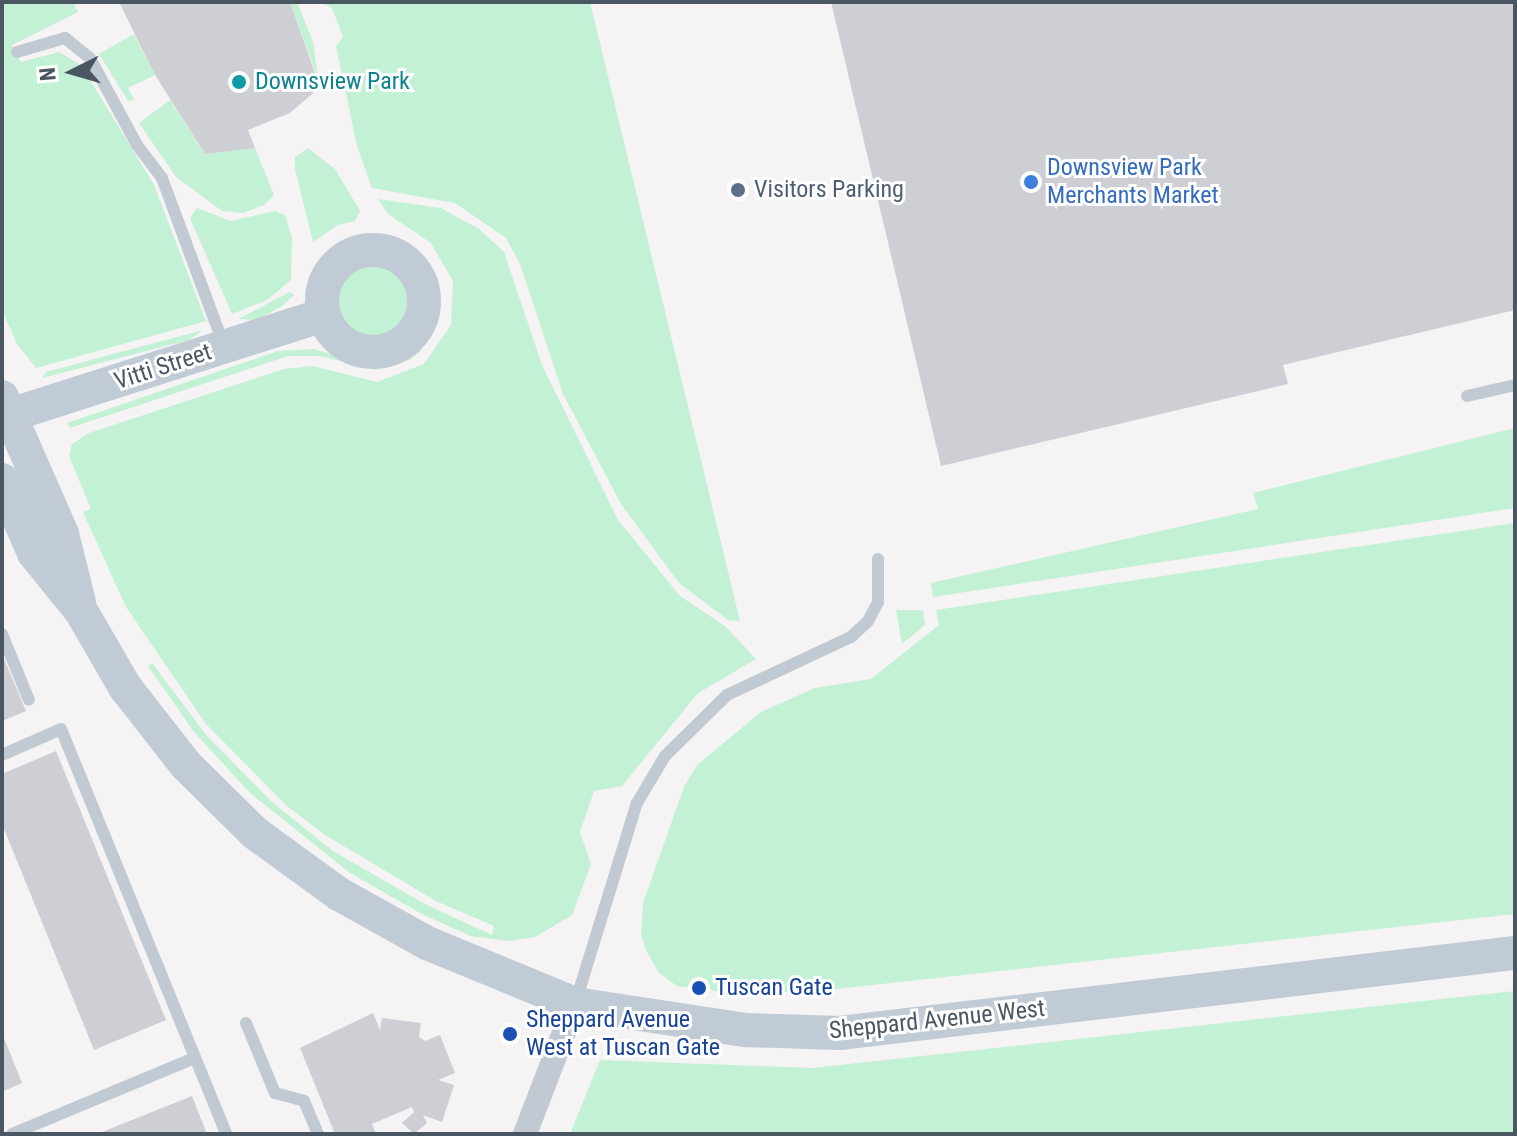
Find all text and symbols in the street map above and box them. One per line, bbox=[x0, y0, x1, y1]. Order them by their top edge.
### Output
north arrow bbox=[32, 32, 112, 112]
text: N bbox=[35, 66, 61, 82]
place label: Downsview Park bbox=[255, 68, 410, 96]
marker: Downsview Park bbox=[230, 73, 248, 91]
place label: Downsview Park Merchants Market bbox=[1047, 154, 1219, 210]
marker: Downsview Park Merchants Market bbox=[1022, 173, 1040, 191]
place label: Visitors Parking bbox=[754, 176, 904, 204]
marker: Visitors Parking bbox=[729, 181, 747, 199]
street label: Vitti Street bbox=[111, 338, 215, 396]
place label: Tuscan Gate bbox=[715, 974, 833, 1002]
marker: Tuscan Gate bbox=[690, 979, 708, 997]
street label: Sheppard Avenue West bbox=[828, 994, 1046, 1046]
place label: Sheppard Avenue West at Tuscan Gate bbox=[526, 1006, 720, 1062]
marker: Sheppard Avenue West at Tuscan Gate bbox=[501, 1025, 519, 1043]

